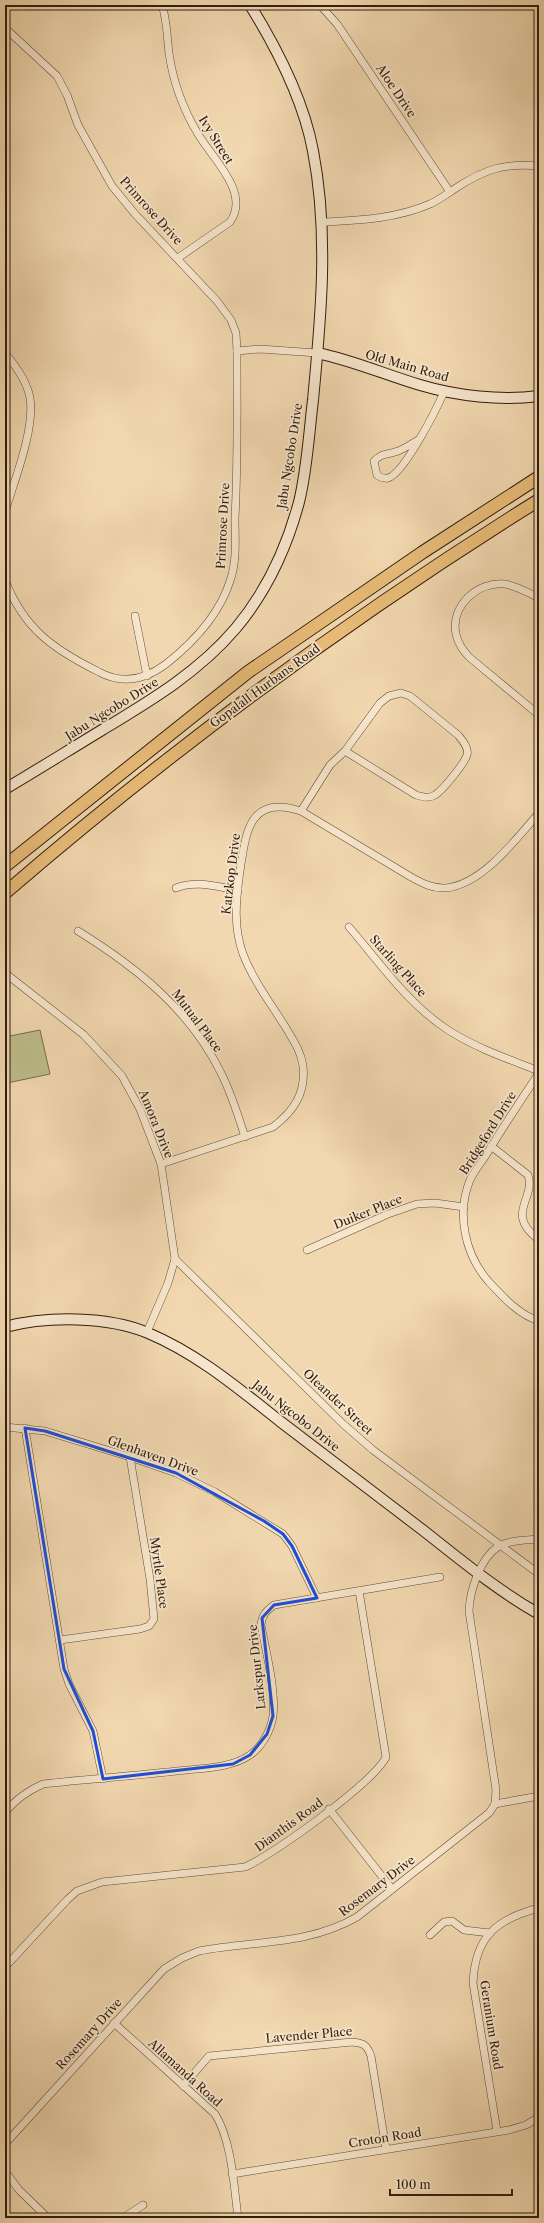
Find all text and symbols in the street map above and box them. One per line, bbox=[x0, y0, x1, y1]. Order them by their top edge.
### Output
street label: Aloe Drive bbox=[373, 60, 420, 120]
street label: Ivy Street bbox=[196, 113, 238, 167]
street label: Primrose Drive bbox=[117, 174, 186, 248]
street label: Old Main Road bbox=[364, 346, 451, 385]
street label: Jabu Ngcobo Drive bbox=[273, 402, 305, 512]
street label: Primrose Drive bbox=[213, 482, 232, 570]
street label: Gopalall Hurbans Road bbox=[207, 640, 323, 731]
street label: Jabu Ngcobo Drive bbox=[61, 674, 161, 744]
street label: Katzkop Drive bbox=[218, 832, 243, 915]
street label: Starling Place bbox=[367, 932, 430, 1000]
street label: Mutual Place bbox=[169, 986, 226, 1055]
street label: Amora Drive bbox=[135, 1086, 177, 1161]
street label: Bridgeford Drive bbox=[456, 1088, 519, 1177]
street label: Duiker Place bbox=[331, 1191, 405, 1232]
street label: Oleander Street bbox=[300, 1365, 377, 1438]
street label: Jabu Ngcobo Drive bbox=[248, 1376, 343, 1455]
street label: Glenhaven Drive bbox=[106, 1432, 201, 1479]
street label: Myrtle Place bbox=[147, 1536, 172, 1610]
street label: Larkspur Drive bbox=[245, 1624, 268, 1710]
street label: Dianthis Road bbox=[252, 1794, 326, 1854]
street label: Rosemary Drive bbox=[336, 1852, 418, 1919]
street label: Geranium Road bbox=[477, 1979, 506, 2071]
street label: Rosemary Drive bbox=[53, 1995, 125, 2073]
street label: Lavender Place bbox=[265, 2023, 353, 2046]
street label: Allamanda Road bbox=[145, 2035, 226, 2110]
street label: Croton Road bbox=[347, 2124, 423, 2151]
scale bar bbox=[390, 2171, 512, 2197]
text: 100 m bbox=[396, 2177, 431, 2192]

